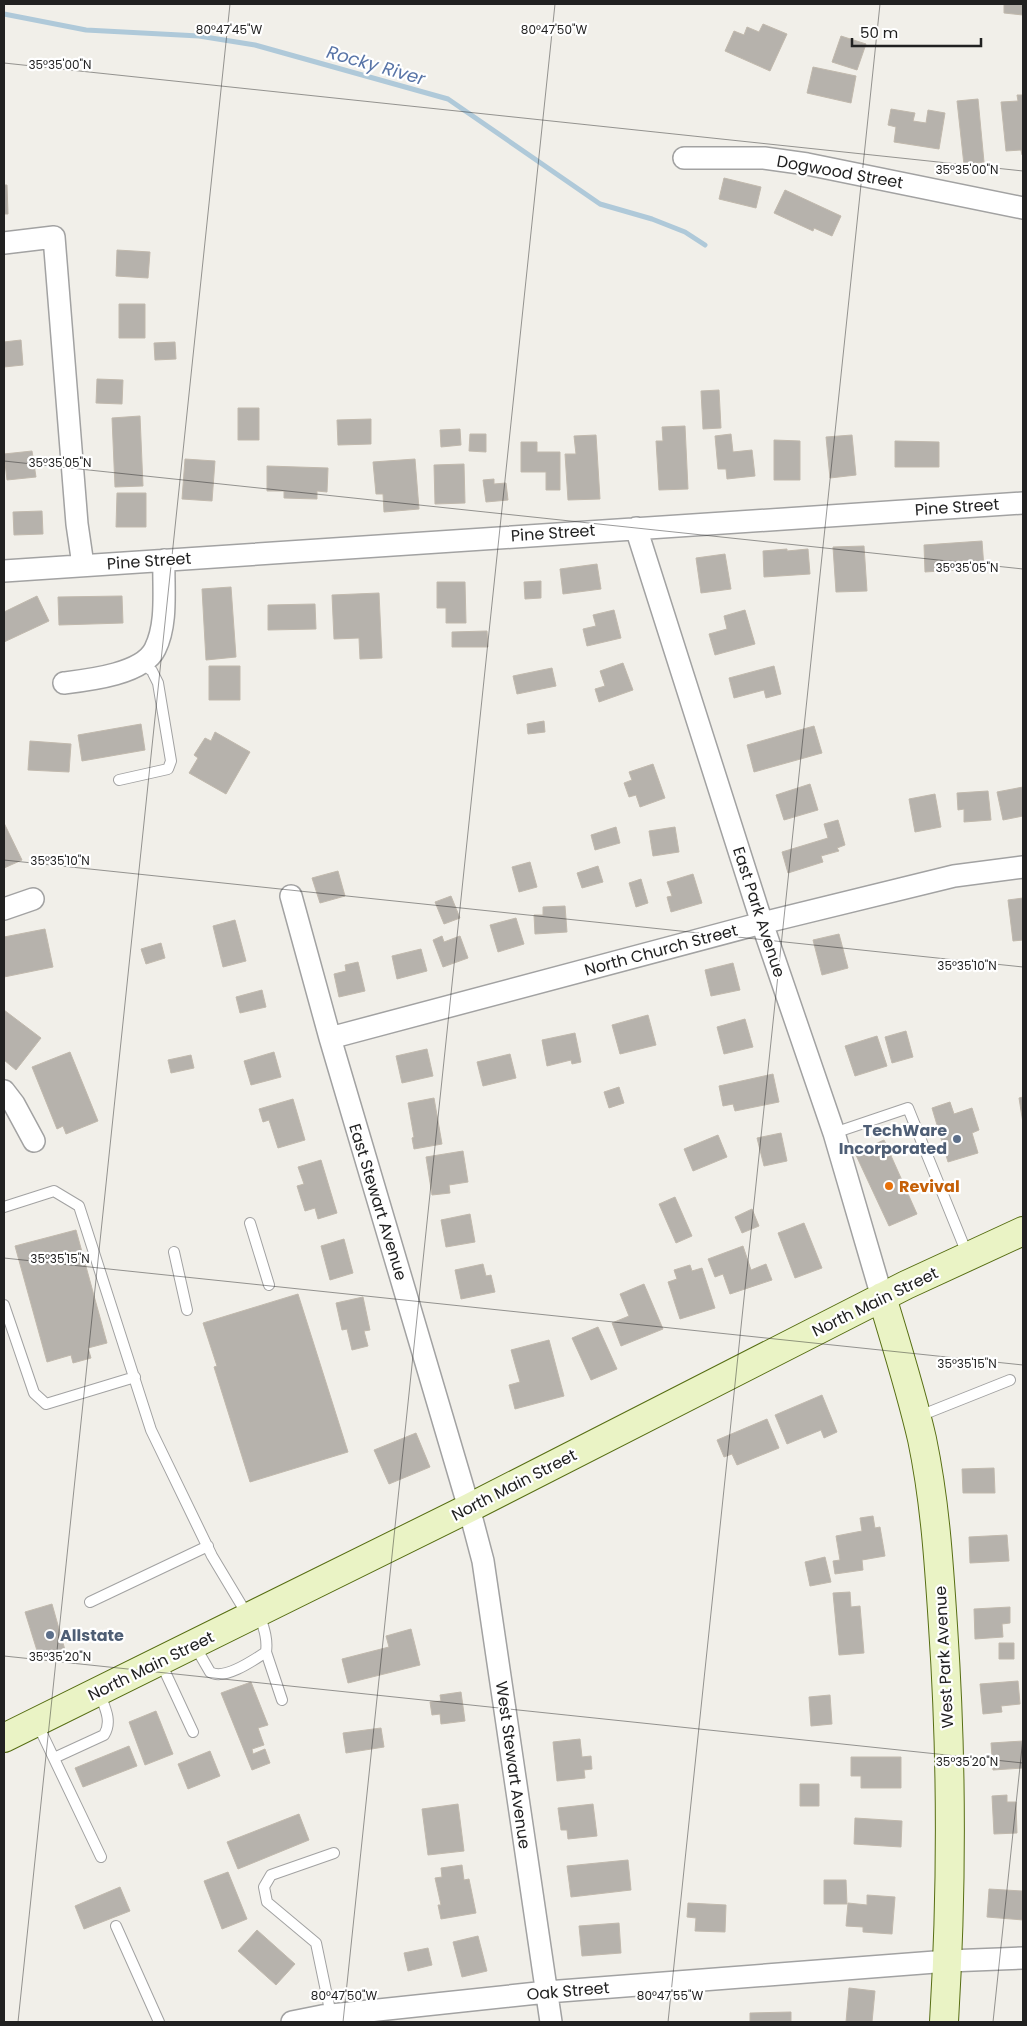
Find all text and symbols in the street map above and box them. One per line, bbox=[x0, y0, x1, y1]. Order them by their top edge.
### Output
scale bar bbox=[852, 15, 981, 47]
text: 80°47'45"W bbox=[196, 21, 262, 38]
text: 80°47'50"W bbox=[521, 21, 587, 38]
text: 50 m bbox=[860, 22, 898, 43]
water label: Rocky River bbox=[324, 39, 429, 91]
text: 35°35'00"N bbox=[28, 56, 92, 73]
street label: Dogwood Street bbox=[775, 150, 905, 194]
text: 35°35'00"N bbox=[935, 161, 999, 178]
text: 35°35'05"N bbox=[28, 454, 92, 471]
street label: Pine Street bbox=[914, 493, 1000, 521]
street label: Pine Street bbox=[510, 519, 596, 547]
street label: Pine Street bbox=[106, 547, 192, 575]
text: 35°35'05"N bbox=[935, 559, 999, 576]
street label: East Park Avenue bbox=[727, 844, 791, 980]
text: 35°35'10"N bbox=[30, 852, 90, 869]
street label: North Church Street bbox=[582, 918, 740, 982]
text: 35°35'10"N bbox=[937, 957, 997, 974]
place label: TechWare Incorporated bbox=[839, 1119, 947, 1160]
street label: East Stewart Avenue bbox=[343, 1121, 413, 1283]
marker: TechWare Incorporated bbox=[951, 1133, 963, 1145]
place label: Revival bbox=[899, 1175, 960, 1198]
marker: Revival bbox=[883, 1180, 895, 1192]
text: 35°35'15"N bbox=[30, 1250, 90, 1267]
street label: North Main Street bbox=[808, 1261, 942, 1343]
text: 35°35'15"N bbox=[937, 1355, 997, 1372]
street label: North Main Street bbox=[447, 1443, 581, 1527]
street label: West Park Avenue bbox=[929, 1585, 959, 1729]
place label: Allstate bbox=[60, 1624, 124, 1647]
street label: North Main Street bbox=[84, 1625, 218, 1707]
marker: Allstate bbox=[44, 1629, 56, 1641]
text: 35°35'20"N bbox=[29, 1648, 91, 1665]
street label: West Stewart Avenue bbox=[490, 1680, 536, 1850]
text: 35°35'20"N bbox=[936, 1753, 998, 1770]
street label: Oak Street bbox=[526, 1976, 610, 2006]
text: 80°47'50"W bbox=[311, 1987, 377, 2004]
text: 80°47'55"W bbox=[637, 1987, 703, 2004]

